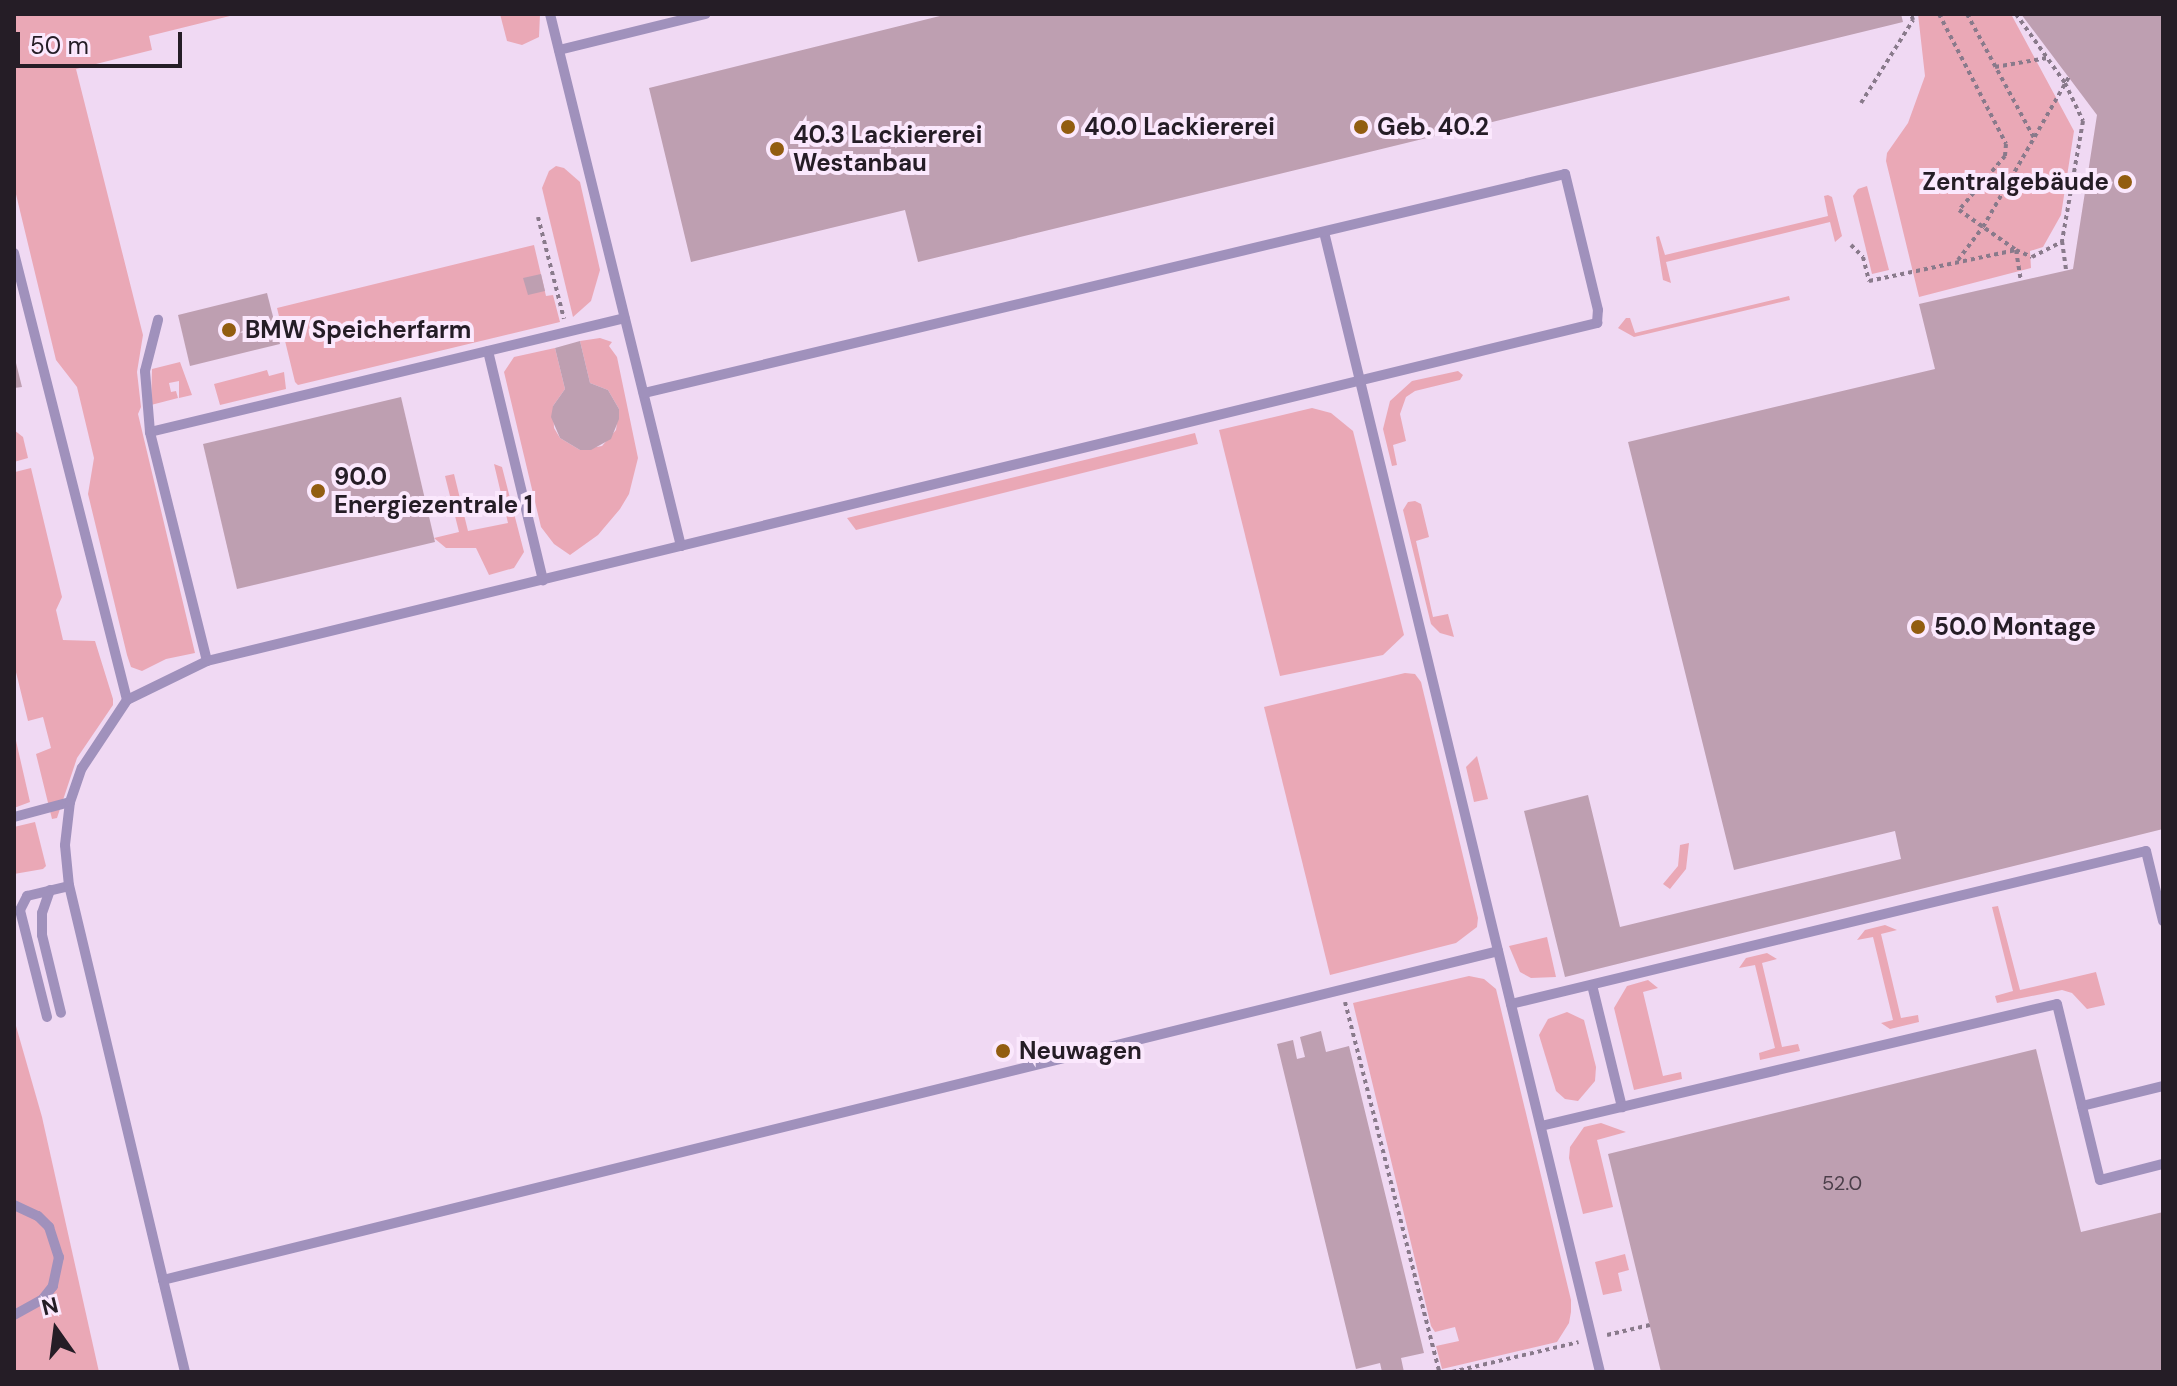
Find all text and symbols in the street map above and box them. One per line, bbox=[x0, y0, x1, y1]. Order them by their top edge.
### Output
scale bar bbox=[20, 16, 186, 66]
text: 50 m bbox=[30, 30, 89, 61]
place label: 40.0 Lackiererei bbox=[1084, 113, 1275, 141]
place label: Geb. 40.2 bbox=[1377, 113, 1489, 141]
marker: 40.0 Lackiererei bbox=[1059, 118, 1077, 136]
marker: Geb. 40.2 bbox=[1352, 118, 1370, 136]
place label: 40.3 Lackiererei Westanbau bbox=[793, 121, 982, 177]
marker: 40.3 Lackiererei Westanbau bbox=[768, 140, 786, 158]
place label: Zentralgebäude bbox=[1922, 168, 2109, 196]
marker: Zentralgebäude bbox=[2116, 173, 2134, 191]
place label: BMW Speicherfarm bbox=[245, 316, 471, 344]
marker: BMW Speicherfarm bbox=[220, 321, 238, 339]
place label: 90.0 Energiezentrale 1 bbox=[334, 463, 533, 519]
marker: 90.0 Energiezentrale 1 bbox=[309, 482, 327, 500]
place label: 50.0 Montage bbox=[1934, 613, 2096, 641]
marker: 50.0 Montage bbox=[1909, 618, 1927, 636]
place label: Neuwagen bbox=[1019, 1037, 1142, 1065]
marker: Neuwagen bbox=[994, 1042, 1012, 1060]
house number: 52.0 bbox=[1822, 1171, 1862, 1195]
north arrow bbox=[16, 1290, 96, 1370]
text: N bbox=[39, 1290, 61, 1322]

